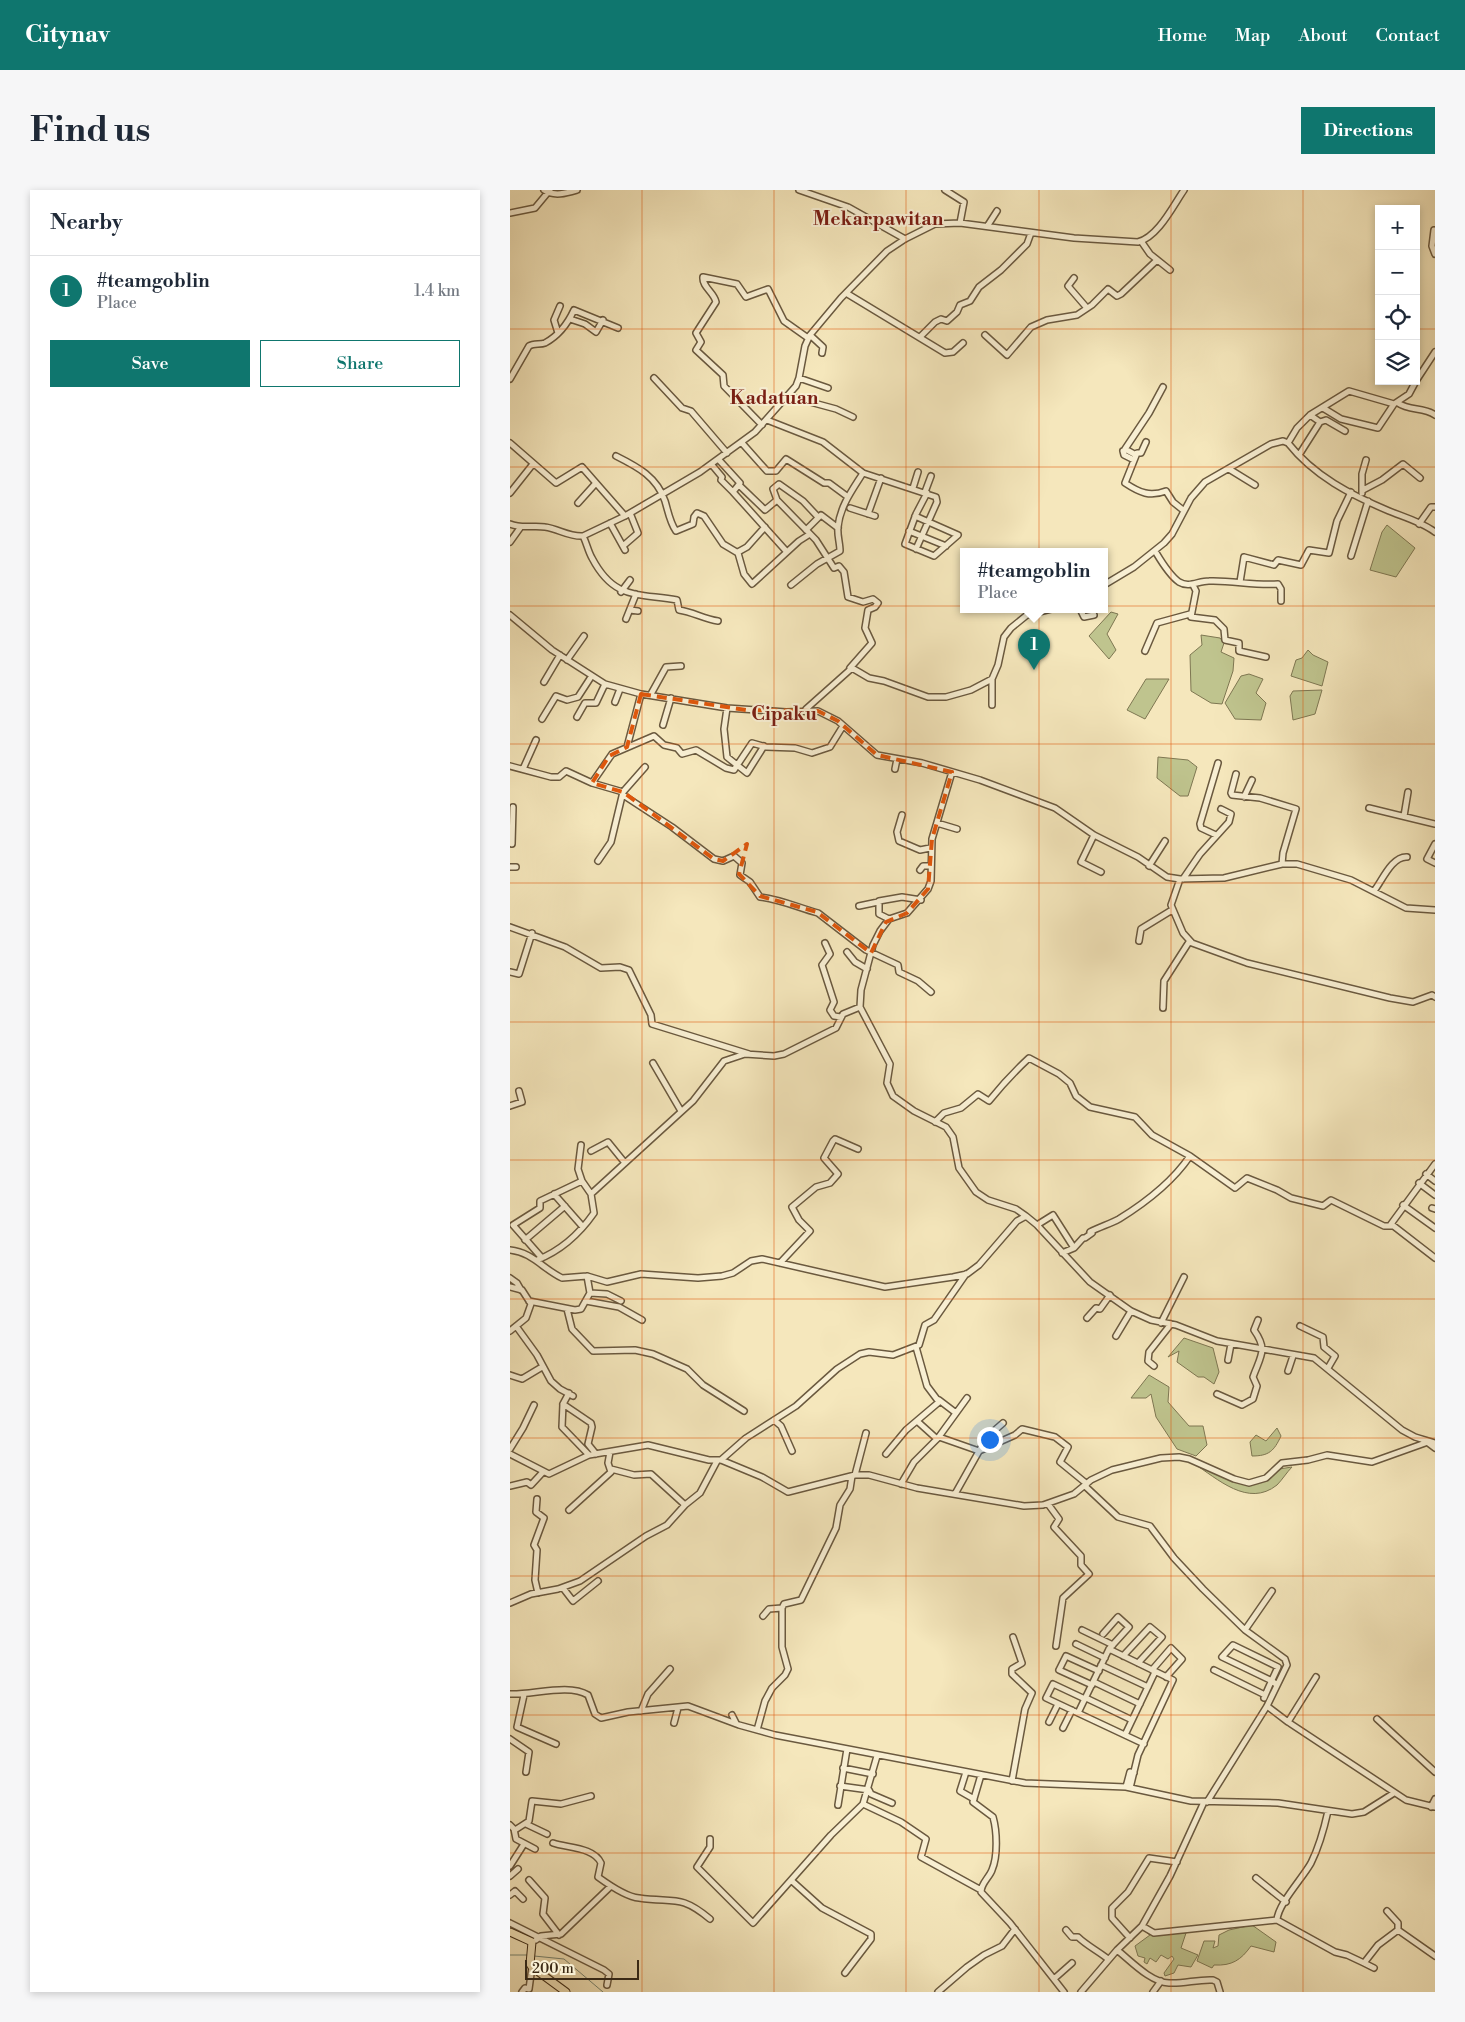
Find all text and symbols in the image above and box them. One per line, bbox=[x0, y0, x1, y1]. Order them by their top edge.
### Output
text: Citynav bbox=[25, 20, 110, 50]
text: Home bbox=[1158, 24, 1207, 47]
text: Map bbox=[1235, 24, 1271, 47]
text: About bbox=[1299, 24, 1348, 47]
text: Contact bbox=[1376, 24, 1440, 47]
button: Directions bbox=[1301, 107, 1435, 154]
text: Find us bbox=[30, 109, 150, 152]
map controls bbox=[1375, 205, 1420, 385]
button: + bbox=[1375, 205, 1420, 250]
district label: Mekarpawitan bbox=[813, 207, 944, 231]
text: Nearby bbox=[50, 210, 123, 236]
button: − bbox=[1375, 250, 1420, 295]
text: #teamgoblin bbox=[97, 269, 210, 293]
text: 1 bbox=[62, 281, 70, 301]
text: 1.4 km bbox=[414, 281, 460, 301]
text: Place bbox=[97, 293, 137, 313]
button: locate bbox=[1375, 295, 1420, 340]
button: Save bbox=[50, 340, 250, 387]
button: Share bbox=[260, 340, 460, 387]
button: layers bbox=[1375, 340, 1420, 385]
district label: Kadatuan bbox=[730, 386, 819, 410]
popup bbox=[960, 548, 1108, 613]
text: #teamgoblin bbox=[978, 559, 1090, 583]
text: Place bbox=[978, 583, 1018, 603]
pin: 1 bbox=[1018, 629, 1050, 670]
district label: Cipaku bbox=[751, 702, 817, 726]
your location bbox=[977, 1427, 1003, 1453]
scale bar bbox=[525, 1957, 639, 1980]
text: 200 m bbox=[532, 1960, 574, 1978]

